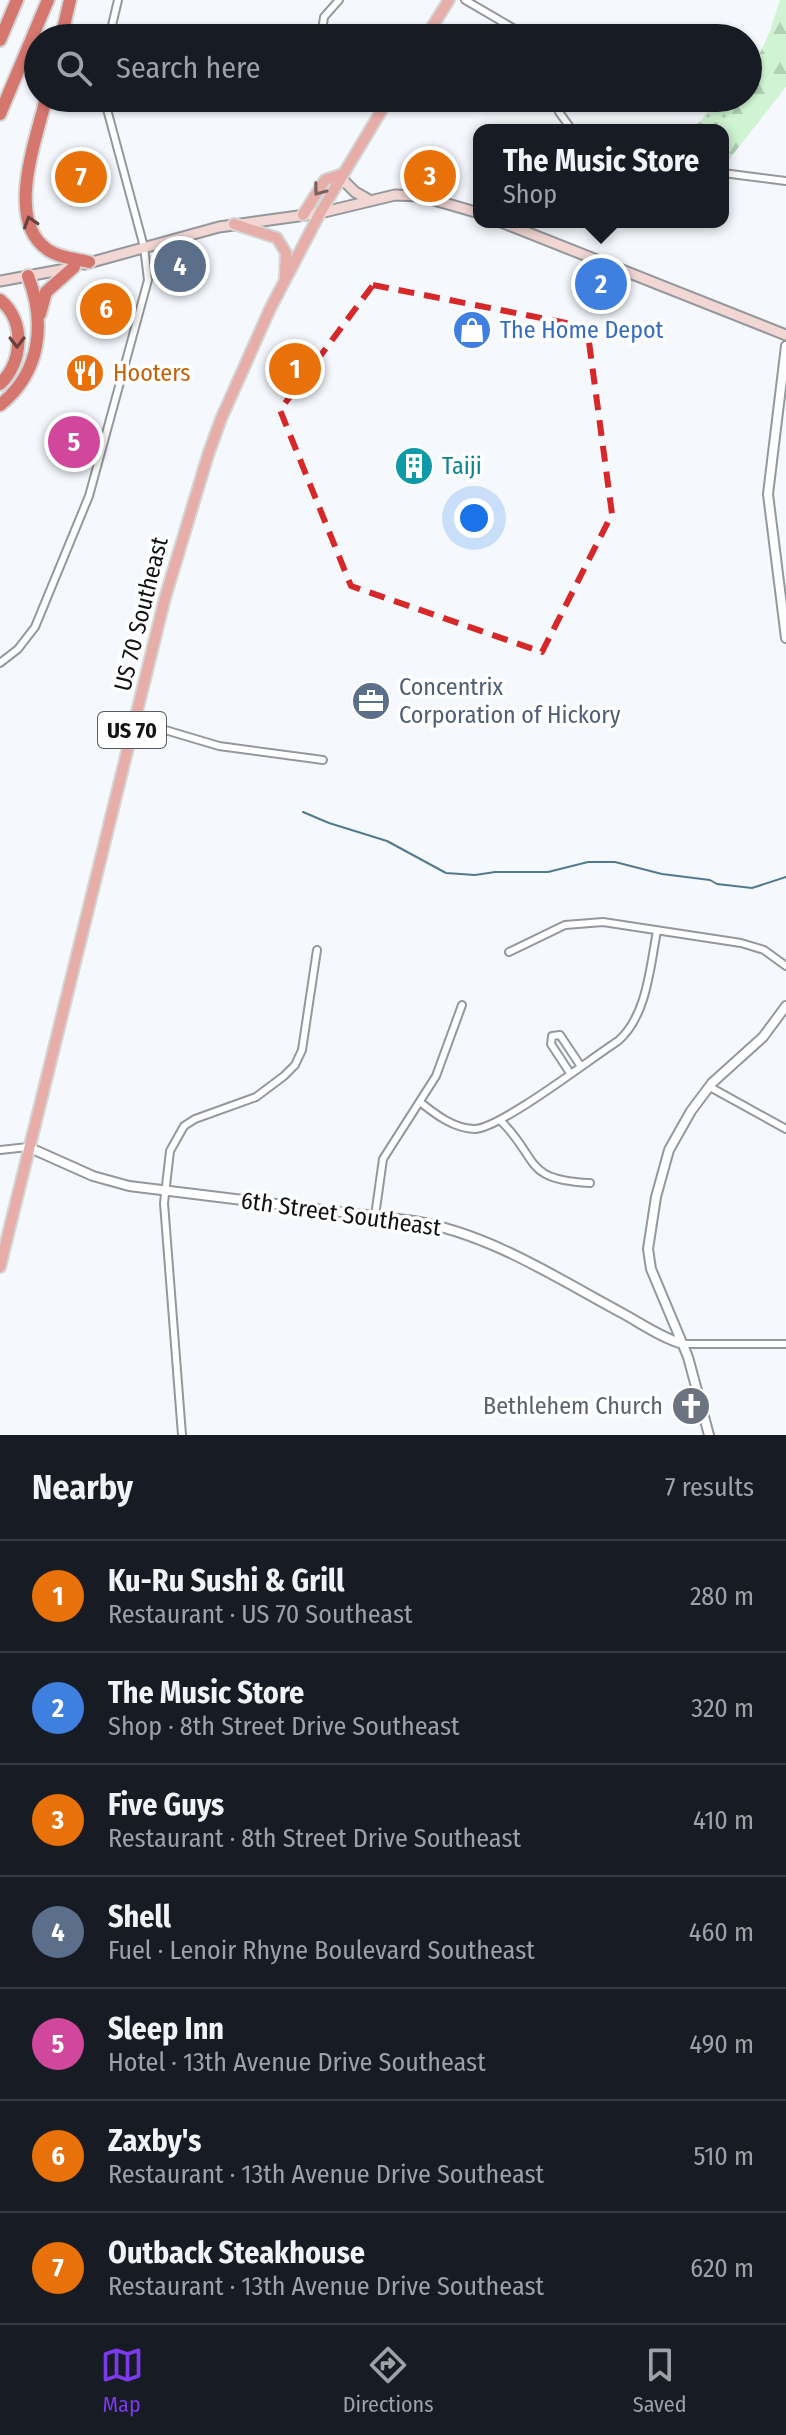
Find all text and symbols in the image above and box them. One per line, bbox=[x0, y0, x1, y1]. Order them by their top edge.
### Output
search box bbox=[24, 24, 762, 112]
icon: search bbox=[52, 46, 96, 90]
text: Search here bbox=[116, 50, 261, 86]
popup bbox=[473, 124, 729, 228]
text: The Music Store bbox=[503, 143, 699, 179]
pin: 3 bbox=[404, 146, 456, 206]
pin: 7 bbox=[55, 147, 107, 207]
text: Shop bbox=[503, 179, 557, 210]
one-way arrow bbox=[315, 181, 329, 196]
one-way arrow bbox=[24, 216, 40, 230]
pin: 4 bbox=[154, 236, 206, 296]
pin: 2 bbox=[575, 254, 627, 314]
pin: 6 bbox=[80, 279, 132, 339]
shop icon: The Home Depot bbox=[451, 309, 493, 351]
place label: The Home Depot bbox=[500, 316, 664, 344]
one-way arrow bbox=[8, 336, 26, 349]
pin: 1 bbox=[269, 339, 321, 399]
restaurant icon: Hooters bbox=[64, 352, 106, 394]
place label: Hooters bbox=[113, 359, 190, 387]
pin: 5 bbox=[48, 412, 100, 472]
building icon: Taiji bbox=[393, 445, 435, 487]
place label: Taiji bbox=[442, 452, 482, 480]
your location bbox=[454, 498, 494, 538]
street label: US 70 Southeast bbox=[108, 534, 174, 694]
place label: Concentrix Corporation of Hickory bbox=[399, 673, 621, 729]
office icon: Concentrix Corporation of Hickory bbox=[350, 680, 392, 722]
road number: US 70 bbox=[98, 712, 166, 748]
street label: 6th Street Southeast bbox=[239, 1186, 443, 1242]
church icon: Bethlehem Church bbox=[670, 1385, 712, 1427]
place label: Bethlehem Church bbox=[483, 1392, 663, 1420]
text: Nearby bbox=[32, 1467, 133, 1508]
text: 7 results bbox=[665, 1472, 754, 1503]
text: Ku-Ru Sushi & Grill bbox=[108, 1563, 344, 1599]
text: 1 bbox=[53, 1581, 64, 1612]
text: 280 m bbox=[690, 1581, 754, 1612]
text: Restaurant · US 70 Southeast bbox=[108, 1599, 413, 1630]
text: The Music Store bbox=[108, 1675, 304, 1711]
text: 2 bbox=[52, 1693, 64, 1724]
text: 320 m bbox=[691, 1693, 754, 1724]
text: Shop · 8th Street Drive Southeast bbox=[108, 1711, 460, 1742]
text: Five Guys bbox=[108, 1787, 224, 1823]
text: 3 bbox=[52, 1805, 64, 1836]
text: 410 m bbox=[693, 1805, 754, 1836]
text: Restaurant · 8th Street Drive Southeast bbox=[108, 1823, 521, 1854]
text: Shell bbox=[108, 1899, 171, 1935]
text: 4 bbox=[51, 1917, 65, 1948]
text: 460 m bbox=[689, 1917, 754, 1948]
text: Fuel · Lenoir Rhyne Boulevard Southeast bbox=[108, 1935, 535, 1966]
text: Sleep Inn bbox=[108, 2011, 224, 2047]
text: 5 bbox=[52, 2029, 64, 2060]
text: 490 m bbox=[690, 2029, 754, 2060]
text: Hotel · 13th Avenue Drive Southeast bbox=[108, 2047, 486, 2078]
text: Zaxby's bbox=[108, 2123, 201, 2159]
text: 6 bbox=[51, 2141, 65, 2172]
text: 510 m bbox=[694, 2141, 754, 2172]
text: Restaurant · 13th Avenue Drive Southeast bbox=[108, 2159, 544, 2190]
text: Outback Steakhouse bbox=[108, 2235, 365, 2271]
text: 7 bbox=[52, 2253, 64, 2284]
text: 620 m bbox=[690, 2253, 754, 2284]
text: Restaurant · 13th Avenue Drive Southeast bbox=[108, 2271, 544, 2302]
tab: Map bbox=[100, 2343, 144, 2418]
tab: Directions bbox=[343, 2343, 434, 2418]
tab: Saved bbox=[633, 2343, 686, 2418]

